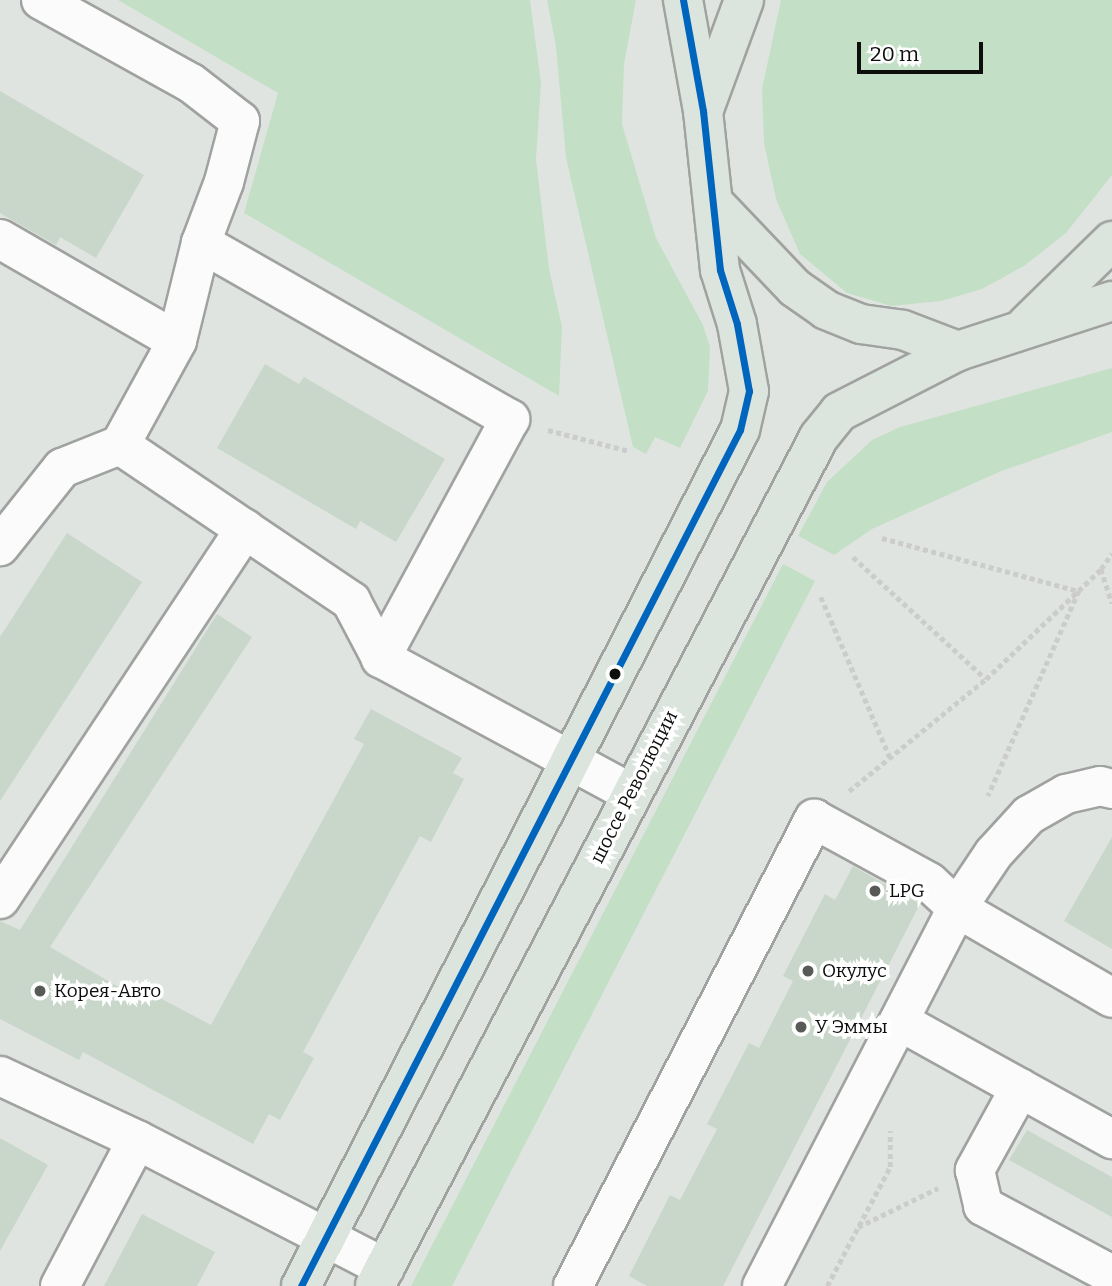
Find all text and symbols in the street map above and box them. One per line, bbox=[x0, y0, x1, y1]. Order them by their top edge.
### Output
scale bar bbox=[860, 28, 986, 72]
text: 20 m bbox=[870, 41, 919, 67]
unlabelled marker bbox=[608, 667, 622, 681]
street label: шоссе Революции bbox=[586, 707, 682, 867]
place label: LPG bbox=[889, 880, 925, 902]
marker: LPG bbox=[867, 883, 883, 899]
place label: Окулус bbox=[822, 960, 887, 982]
marker: Окулус bbox=[800, 963, 816, 979]
place label: Корея-Авто bbox=[54, 980, 161, 1002]
marker: Корея-Авто bbox=[32, 983, 48, 999]
place label: У Эммы bbox=[815, 1016, 888, 1038]
marker: У Эммы bbox=[793, 1019, 809, 1035]

